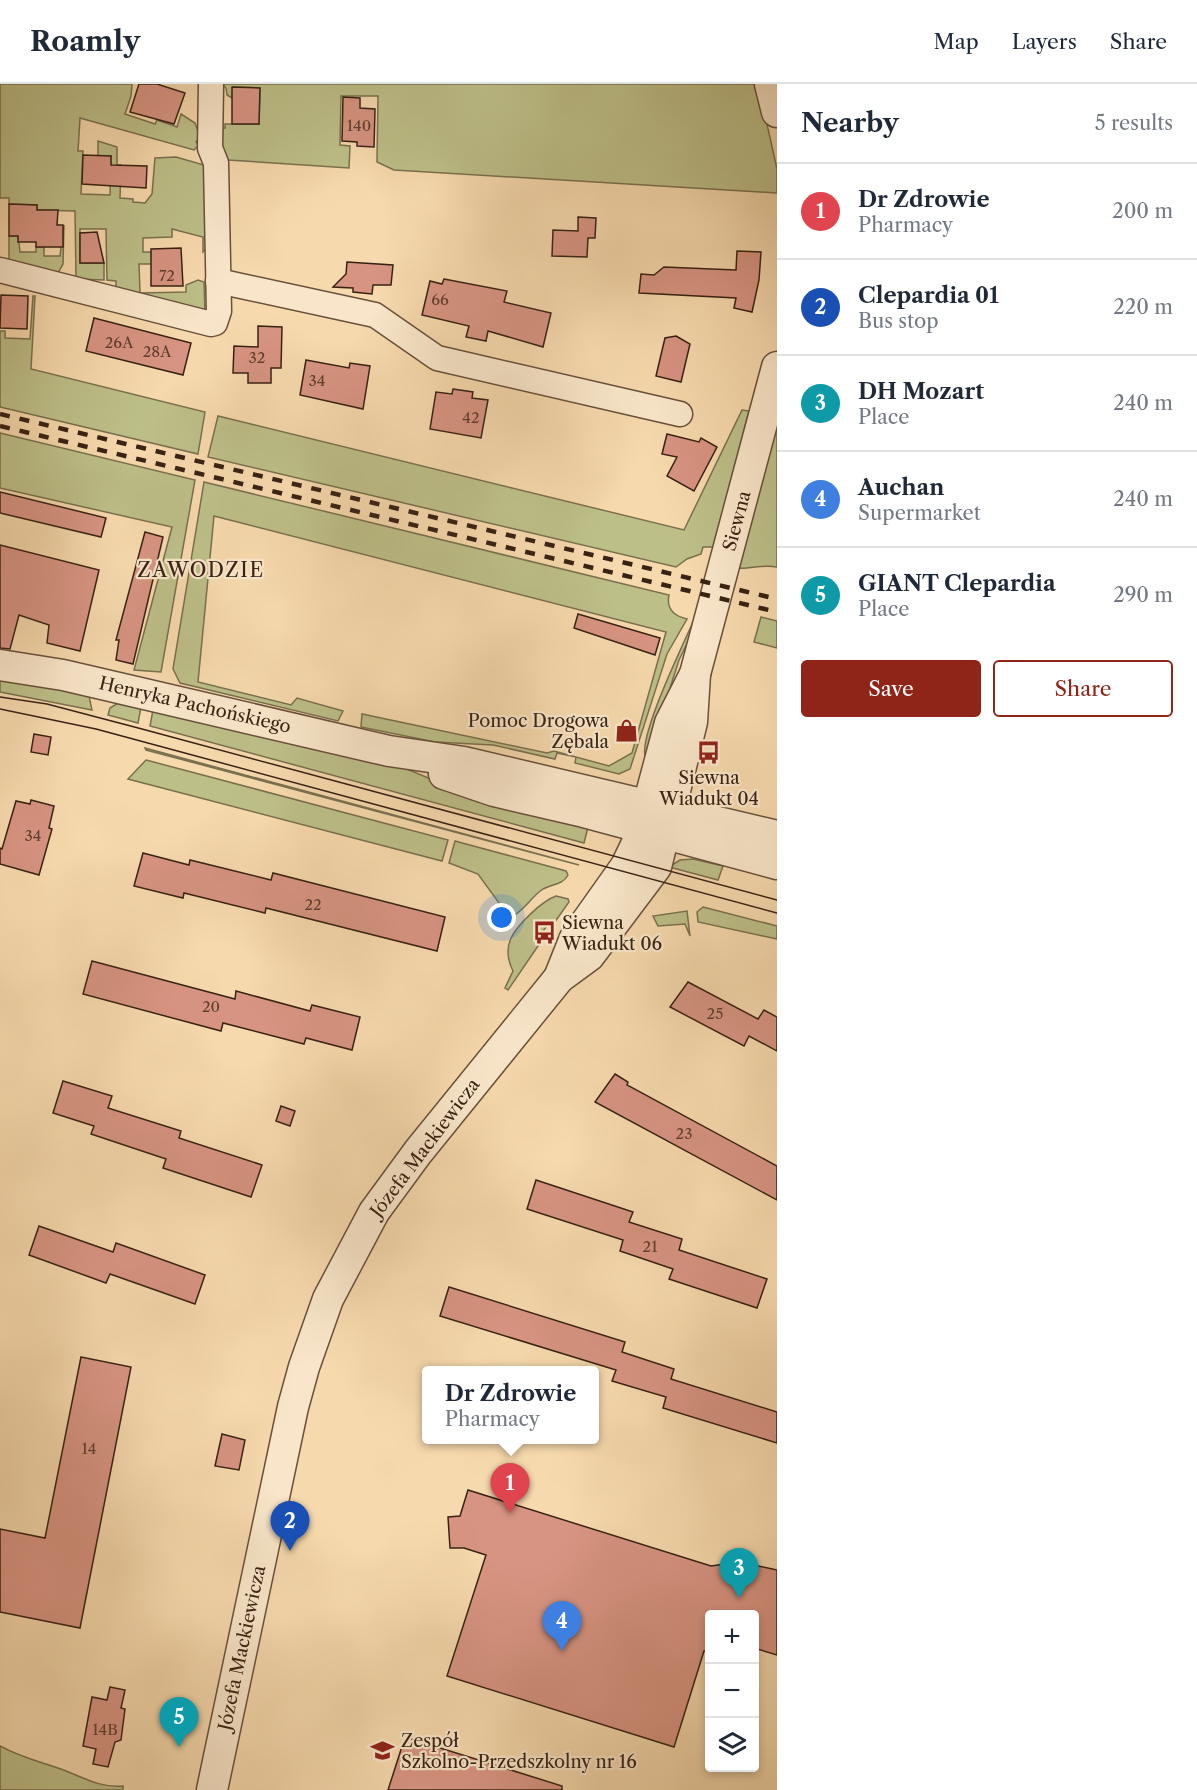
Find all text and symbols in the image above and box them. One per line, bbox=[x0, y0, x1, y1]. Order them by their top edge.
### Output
text: Roamly bbox=[30, 24, 140, 58]
text: Map bbox=[934, 29, 979, 54]
text: Layers bbox=[1012, 29, 1077, 54]
text: Share bbox=[1110, 29, 1167, 54]
text: Nearby bbox=[801, 107, 899, 139]
text: 5 results bbox=[1095, 111, 1173, 135]
house number: 140 bbox=[347, 116, 371, 135]
text: Dr Zdrowie bbox=[858, 186, 990, 213]
text: 1 bbox=[816, 199, 825, 223]
text: 200 m bbox=[1112, 199, 1173, 223]
text: Pharmacy bbox=[858, 213, 953, 237]
house number: 72 bbox=[159, 266, 175, 285]
text: Clepardia 01 bbox=[858, 282, 999, 309]
house number: 66 bbox=[431, 290, 449, 309]
text: 2 bbox=[815, 295, 826, 319]
text: 220 m bbox=[1113, 295, 1173, 319]
text: Bus stop bbox=[858, 309, 939, 333]
house number: 26A bbox=[105, 333, 134, 352]
house number: 28A bbox=[143, 342, 172, 361]
house number: 32 bbox=[249, 348, 265, 367]
house number: 34 bbox=[309, 371, 325, 390]
text: DH Mozart bbox=[858, 378, 984, 405]
text: 3 bbox=[815, 391, 826, 415]
text: 240 m bbox=[1113, 391, 1173, 415]
text: Place bbox=[858, 405, 909, 429]
house number: 42 bbox=[462, 408, 480, 427]
text: Auchan bbox=[858, 474, 944, 501]
text: 4 bbox=[815, 487, 826, 511]
text: 240 m bbox=[1113, 487, 1173, 511]
street label: Siewna bbox=[718, 488, 756, 554]
text: Supermarket bbox=[858, 501, 981, 525]
district label: ZAWODZIE bbox=[137, 558, 265, 582]
text: GIANT Clepardia bbox=[858, 570, 1056, 597]
text: 5 bbox=[815, 583, 826, 607]
text: 290 m bbox=[1113, 583, 1173, 607]
text: Place bbox=[858, 597, 909, 621]
button: Save bbox=[801, 660, 981, 717]
button: Share bbox=[993, 660, 1173, 717]
street label: Henryka Pachońskiego bbox=[97, 672, 293, 738]
place label: Pomoc Drogowa Zębala bbox=[468, 710, 610, 753]
shop icon: Pomoc Drogowa Zębala bbox=[614, 718, 640, 744]
bus stop icon: Siewna Wiadukt 04 bbox=[696, 739, 722, 765]
place label: Siewna Wiadukt 04 bbox=[658, 767, 759, 810]
house number: 34 bbox=[25, 826, 41, 845]
house number: 22 bbox=[304, 895, 322, 914]
your location bbox=[487, 903, 516, 932]
place label: Siewna Wiadukt 06 bbox=[561, 912, 662, 955]
bus stop icon: Siewna Wiadukt 06 bbox=[531, 920, 557, 946]
house number: 20 bbox=[202, 997, 220, 1016]
house number: 25 bbox=[707, 1004, 723, 1023]
street label: Józefa Mackiewicza bbox=[364, 1074, 485, 1224]
house number: 23 bbox=[676, 1124, 692, 1143]
house number: 21 bbox=[643, 1237, 658, 1256]
popup bbox=[422, 1366, 599, 1444]
text: Dr Zdrowie bbox=[445, 1380, 576, 1407]
text: Pharmacy bbox=[445, 1407, 540, 1431]
house number: 14 bbox=[82, 1439, 96, 1458]
pin: 1 bbox=[490, 1464, 530, 1513]
pin: 2 bbox=[270, 1502, 310, 1551]
pin: 3 bbox=[720, 1548, 758, 1598]
street label: Józefa Mackiewicza bbox=[213, 1563, 270, 1736]
pin: 4 bbox=[542, 1602, 582, 1651]
map controls bbox=[705, 1610, 759, 1772]
button: + bbox=[705, 1610, 759, 1664]
button: − bbox=[705, 1664, 759, 1718]
pin: 5 bbox=[160, 1698, 198, 1747]
button: layers bbox=[705, 1718, 759, 1772]
house number: 14B bbox=[92, 1720, 118, 1739]
place label: Zespół Szkolno-Przedszkolny nr 16 bbox=[401, 1730, 637, 1773]
school or university icon: Zespół Szkolno-Przedszkolny nr 16 bbox=[370, 1738, 396, 1764]

